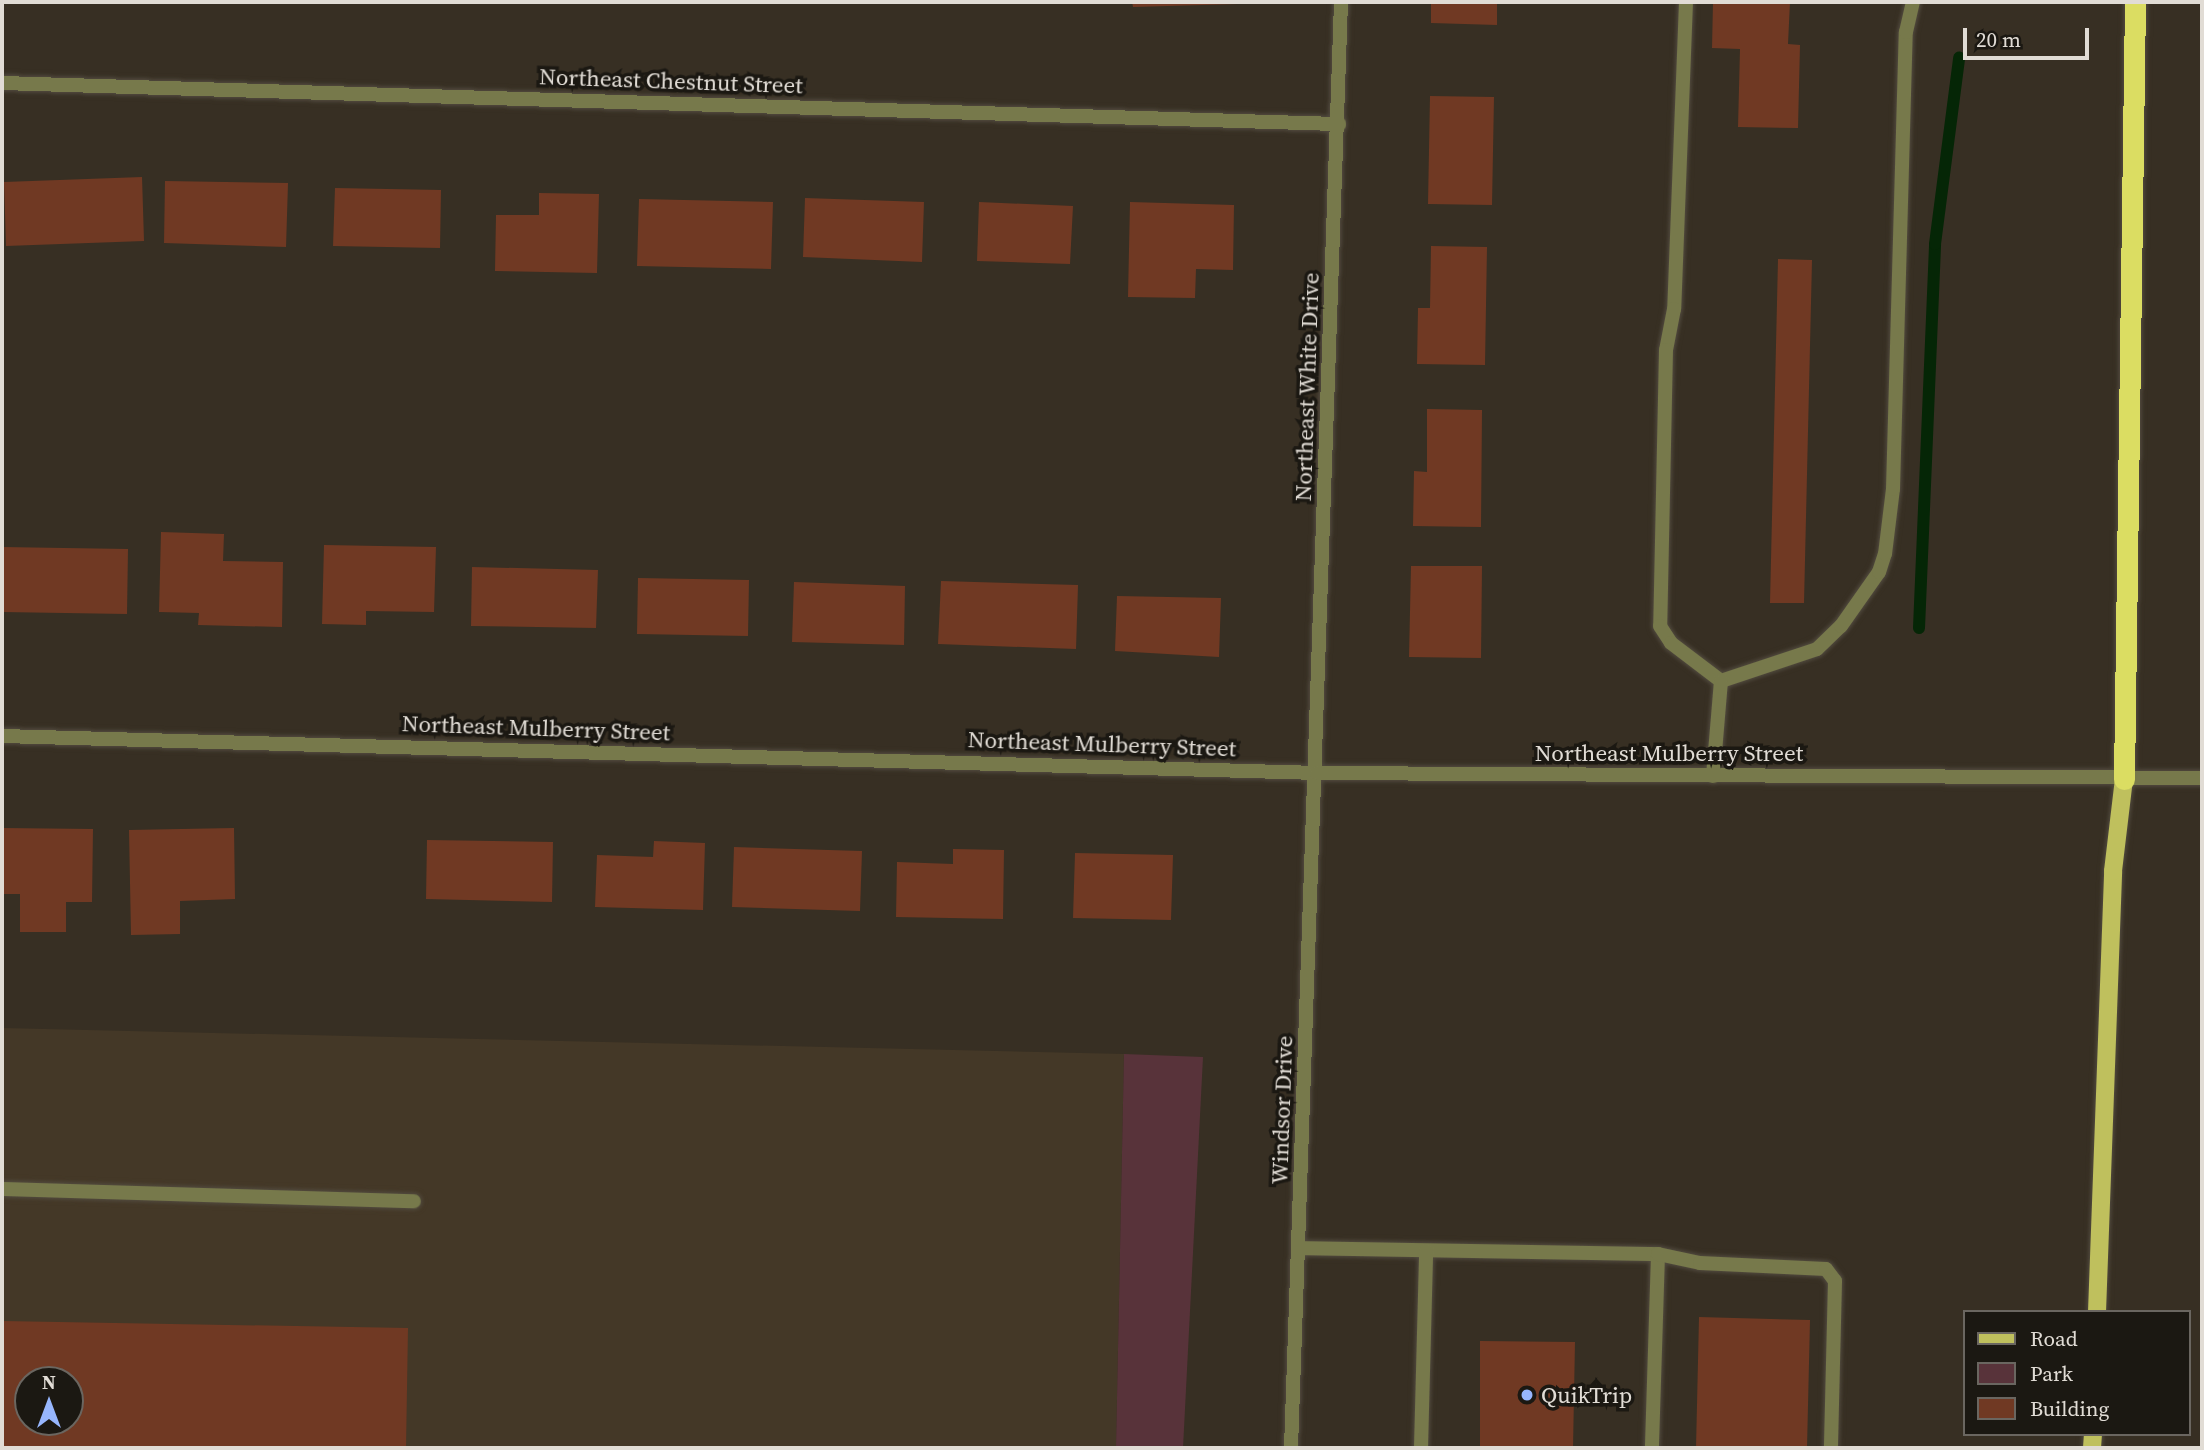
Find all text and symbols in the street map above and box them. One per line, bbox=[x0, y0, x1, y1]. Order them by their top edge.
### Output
scale bar bbox=[1966, 14, 2092, 58]
text: 20 m bbox=[1976, 25, 2021, 54]
street label: Northeast Chestnut Street bbox=[539, 63, 803, 99]
street label: Northeast White Drive bbox=[1289, 272, 1325, 502]
street label: Northeast Mulberry Street bbox=[401, 710, 671, 746]
street label: Northeast Mulberry Street bbox=[967, 726, 1237, 762]
street label: Northeast Mulberry Street bbox=[1535, 739, 1803, 767]
street label: Windsor Drive bbox=[1266, 1035, 1298, 1185]
legend bbox=[1962, 1310, 2190, 1436]
text: Road bbox=[2030, 1324, 2078, 1353]
text: Park bbox=[2030, 1359, 2073, 1388]
north arrow bbox=[14, 1366, 84, 1436]
text: N bbox=[42, 1369, 56, 1395]
place label: QuikTrip bbox=[1541, 1381, 1632, 1409]
marker: QuikTrip bbox=[1519, 1387, 1535, 1403]
text: Building bbox=[2030, 1394, 2109, 1423]

